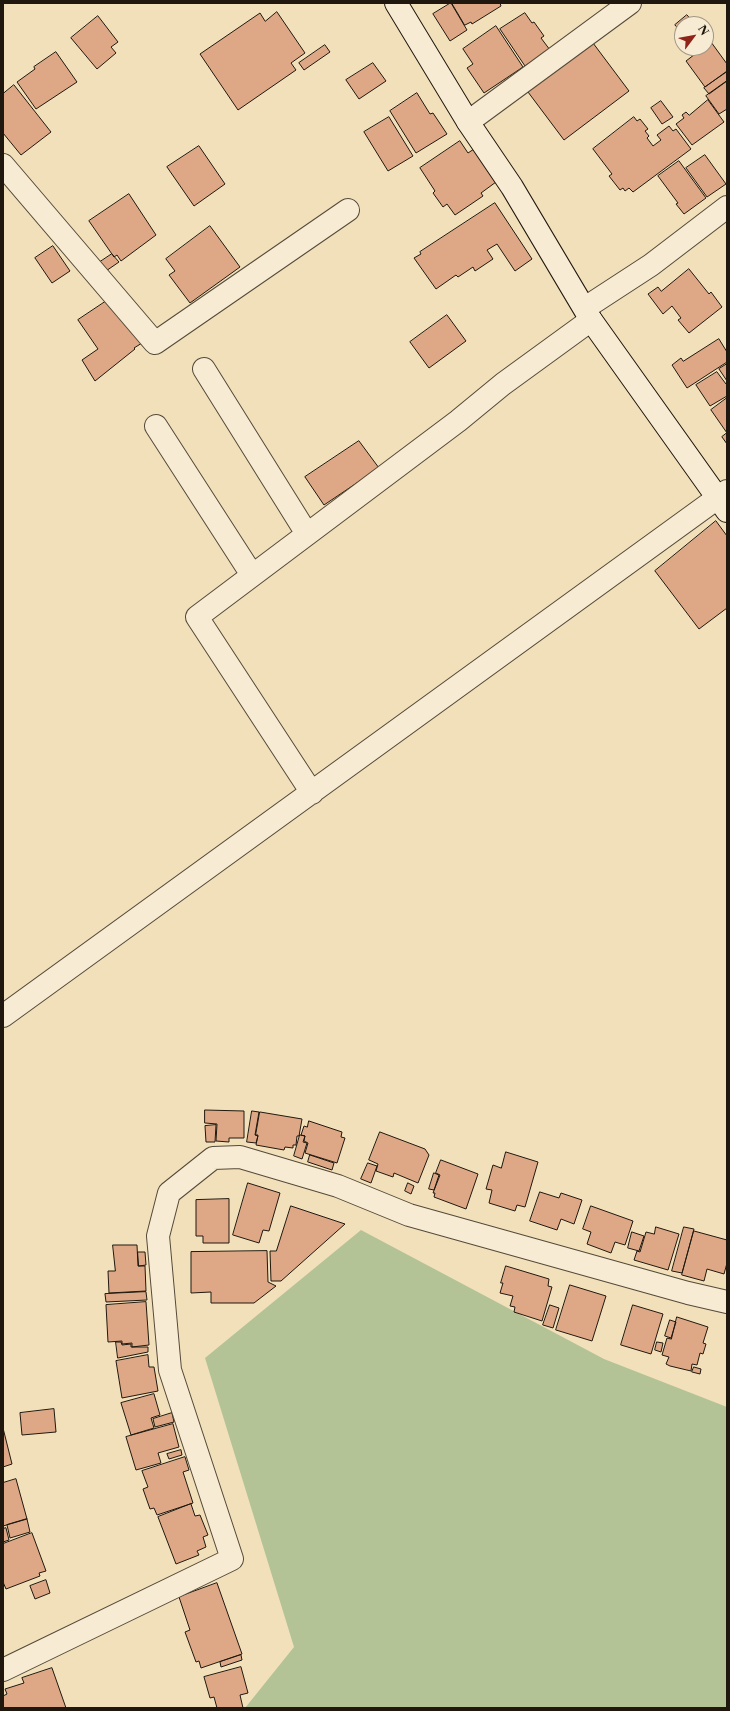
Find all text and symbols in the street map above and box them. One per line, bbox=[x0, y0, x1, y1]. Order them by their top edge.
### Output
north arrow bbox=[674, 16, 714, 56]
text: N bbox=[695, 22, 712, 38]

